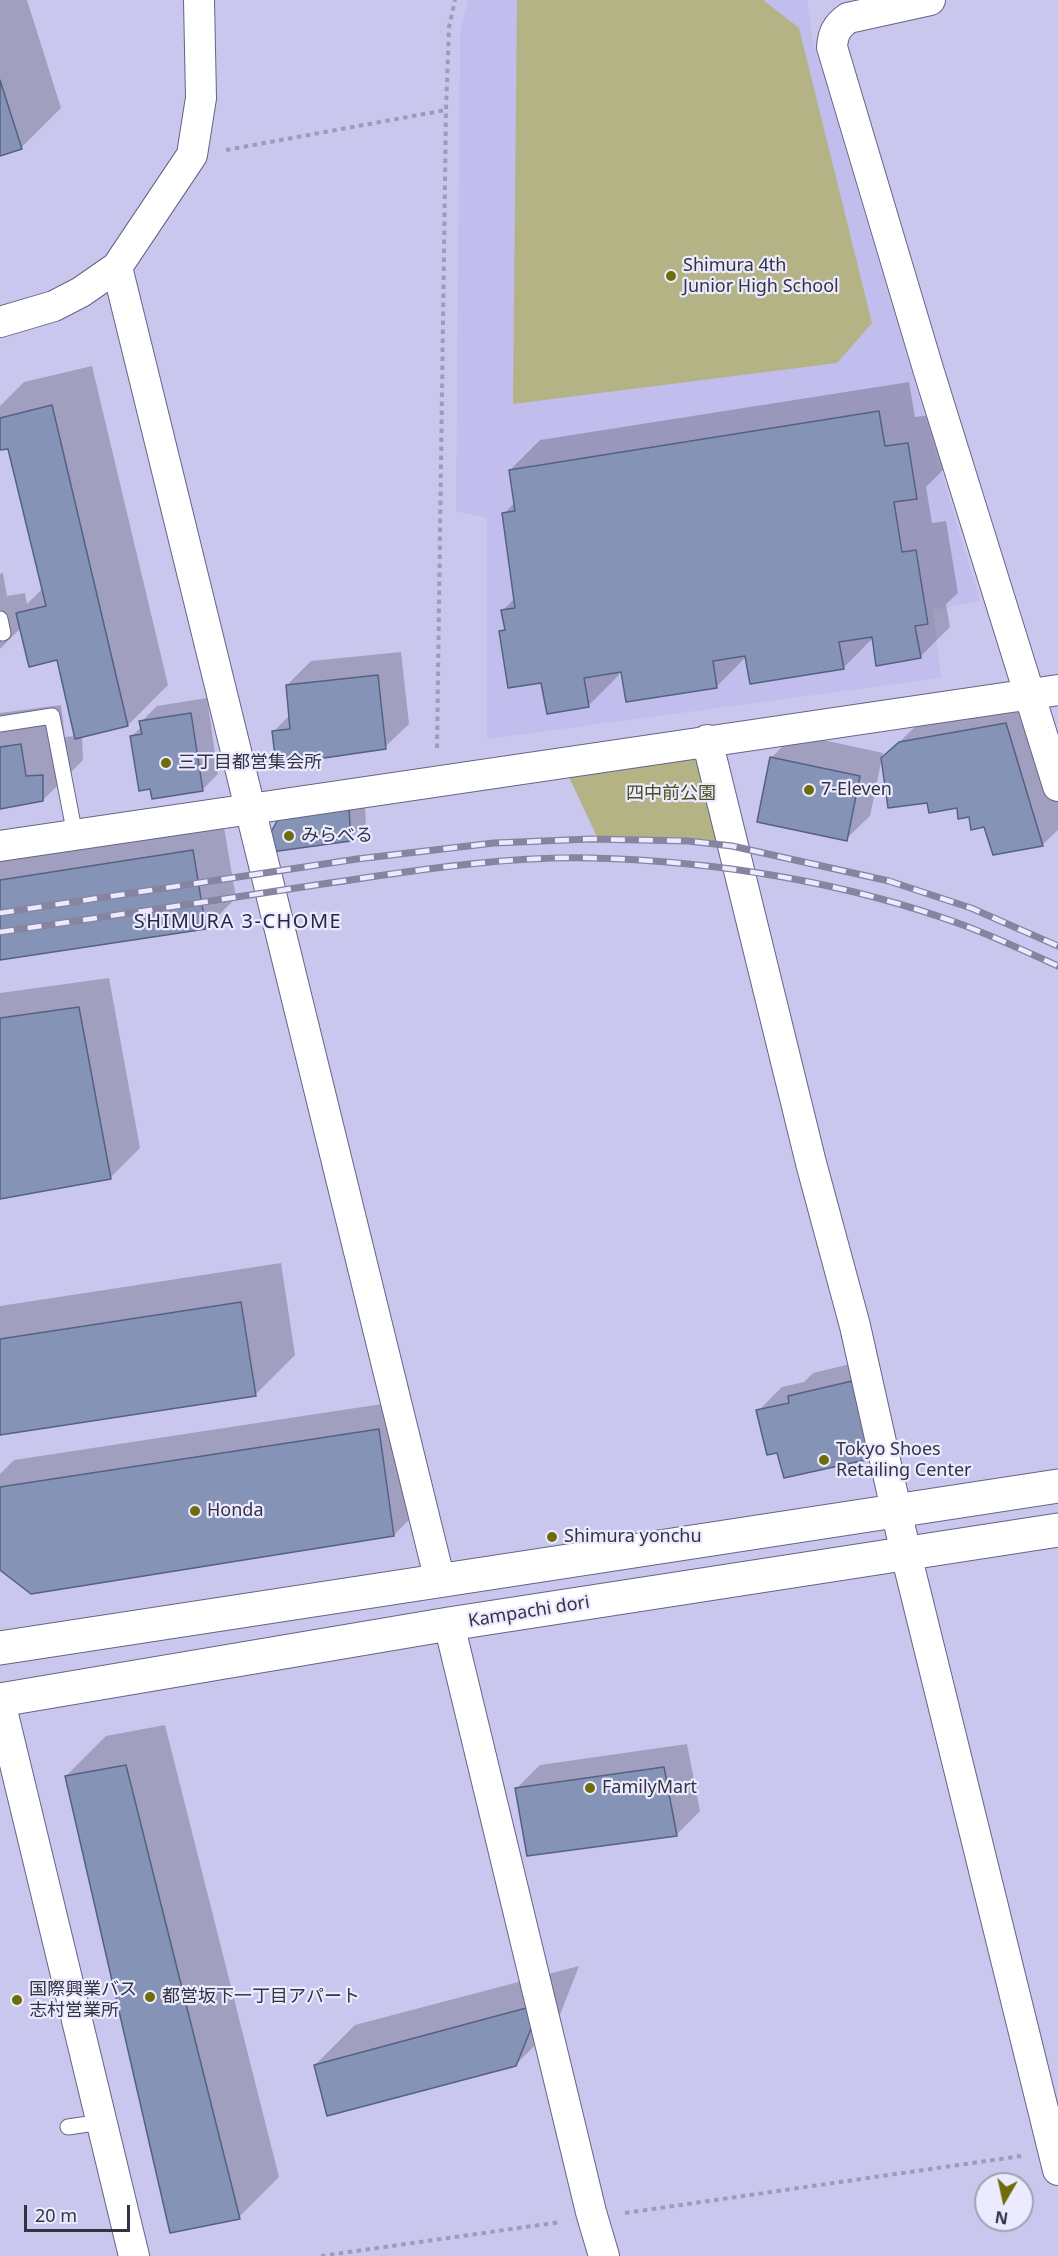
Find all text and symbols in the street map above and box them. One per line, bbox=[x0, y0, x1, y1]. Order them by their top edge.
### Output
place label: Shimura 4th Junior High School bbox=[683, 255, 839, 298]
marker: Shimura 4th Junior High School bbox=[664, 269, 678, 283]
place label: 三丁目都営集会所 bbox=[178, 752, 322, 774]
marker: 三丁目都営集会所 bbox=[159, 756, 173, 770]
place label: 7-Eleven bbox=[821, 779, 892, 801]
park label: 四中前公園 bbox=[626, 783, 716, 805]
marker: 7-Eleven bbox=[802, 783, 816, 797]
place label: みらべる bbox=[301, 825, 373, 847]
marker: みらべる bbox=[282, 829, 296, 843]
district label: SHIMURA 3-CHOME bbox=[134, 910, 342, 934]
place label: Tokyo Shoes Retailing Center bbox=[836, 1439, 971, 1482]
marker: Tokyo Shoes Retailing Center bbox=[817, 1453, 831, 1467]
place label: Honda bbox=[207, 1500, 264, 1522]
marker: Honda bbox=[188, 1504, 202, 1518]
place label: Shimura yonchu bbox=[564, 1526, 702, 1548]
marker: Shimura yonchu bbox=[545, 1530, 559, 1544]
street label: Kampachi dori bbox=[467, 1592, 591, 1632]
place label: FamilyMart bbox=[602, 1777, 697, 1799]
marker: FamilyMart bbox=[583, 1781, 597, 1795]
place label: 国際興業バス 志村営業所 bbox=[29, 1979, 137, 2022]
place label: 都営坂下一丁目アパート bbox=[162, 1986, 360, 2008]
marker: 都営坂下一丁目アパート bbox=[143, 1990, 157, 2004]
marker: 国際興業バス 志村営業所 bbox=[10, 1993, 24, 2007]
north arrow bbox=[974, 2172, 1034, 2232]
scale bar bbox=[27, 2193, 134, 2231]
text: 20 m bbox=[35, 2203, 77, 2227]
text: N bbox=[993, 2206, 1010, 2230]

